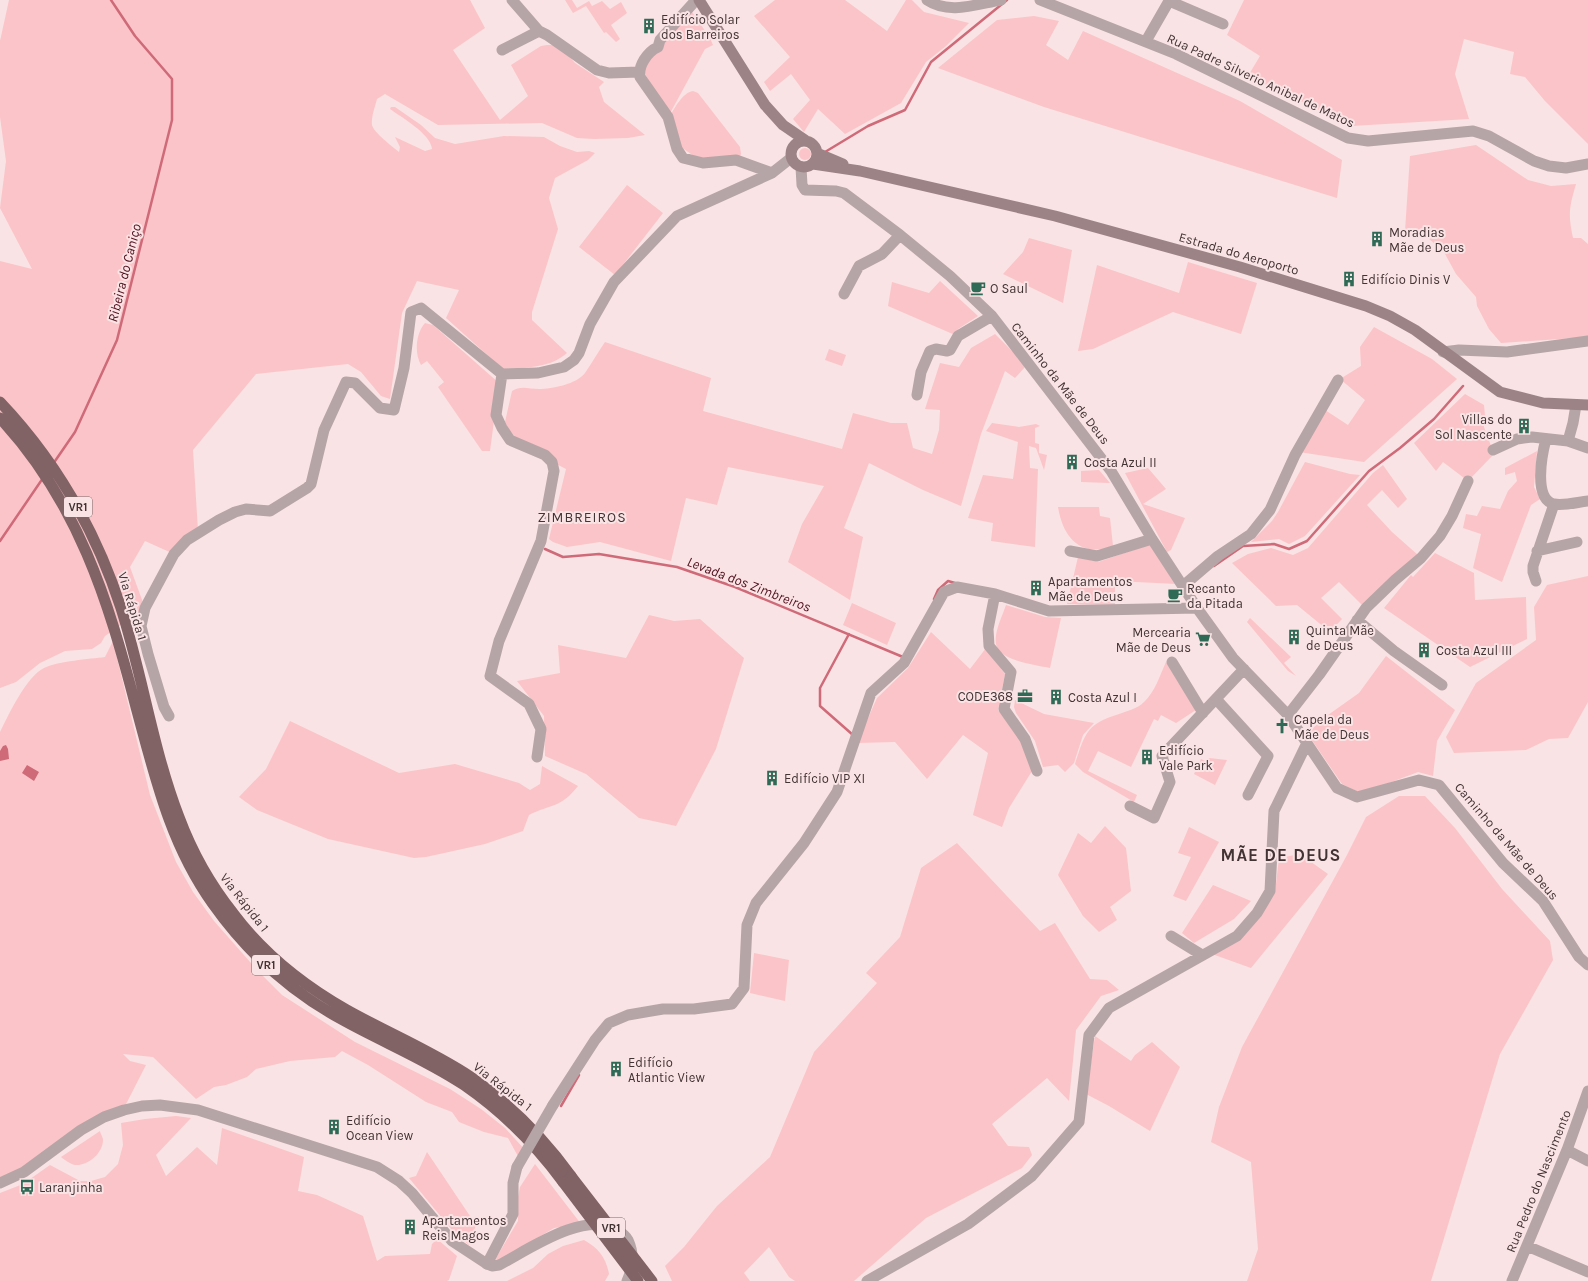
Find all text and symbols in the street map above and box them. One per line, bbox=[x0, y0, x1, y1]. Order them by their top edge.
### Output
place label: Edifício Solar dos Barreiros bbox=[661, 12, 740, 42]
building icon: Edifício Solar dos Barreiros bbox=[640, 17, 658, 35]
street label: Rua Padre Silverio Anibal de Matos bbox=[1165, 30, 1357, 131]
water label: Ribeira do Caniço bbox=[104, 222, 145, 324]
place label: Moradias Mãe de Deus bbox=[1389, 225, 1465, 255]
street label: Estrada do Aeroporto bbox=[1177, 229, 1301, 278]
building icon: Moradias Mãe de Deus bbox=[1368, 230, 1386, 248]
building icon: Edifício Dinis V bbox=[1340, 270, 1358, 288]
place label: Edifício Dinis V bbox=[1361, 272, 1451, 287]
cafe icon: O Saul bbox=[969, 279, 987, 297]
place label: O Saul bbox=[990, 281, 1028, 296]
street label: Caminho da Mãe de Deus bbox=[1008, 319, 1113, 447]
place label: Villas do Sol Nascente bbox=[1435, 412, 1512, 442]
building icon: Villas do Sol Nascente bbox=[1515, 417, 1533, 435]
building icon: Costa Azul II bbox=[1063, 453, 1081, 471]
place label: Costa Azul II bbox=[1084, 455, 1157, 470]
road number: VR1 bbox=[64, 497, 92, 517]
district label: ZIMBREIROS bbox=[537, 509, 627, 526]
water label: Levada dos Zimbreiros bbox=[685, 553, 813, 616]
street label: Via Rápida 1 bbox=[115, 570, 150, 642]
place label: Apartamentos Mãe de Deus bbox=[1048, 574, 1133, 604]
building icon: Apartamentos Mãe de Deus bbox=[1027, 579, 1045, 597]
place label: Recanto da Pitada bbox=[1187, 581, 1243, 611]
cafe icon: Recanto da Pitada bbox=[1166, 586, 1184, 604]
place label: Quinta Mãe de Deus bbox=[1306, 623, 1374, 653]
place label: Mercearia Mãe de Deus bbox=[1116, 625, 1191, 655]
building icon: Quinta Mãe de Deus bbox=[1285, 628, 1303, 646]
supermarket icon: Mercearia Mãe de Deus bbox=[1194, 630, 1212, 648]
building icon: Costa Azul III bbox=[1415, 641, 1433, 659]
place label: Costa Azul III bbox=[1436, 643, 1512, 658]
office icon: CODE368 bbox=[1016, 687, 1034, 705]
building icon: Costa Azul I bbox=[1047, 688, 1065, 706]
place label: CODE368 bbox=[958, 689, 1013, 704]
place label: Costa Azul I bbox=[1068, 690, 1137, 705]
place label: Capela da Mãe de Deus bbox=[1294, 712, 1370, 742]
church icon: Capela da Mãe de Deus bbox=[1273, 717, 1291, 735]
place label: Edifício Vale Park bbox=[1159, 743, 1213, 773]
building icon: Edifício Vale Park bbox=[1138, 748, 1156, 766]
building icon: Edifício VIP XI bbox=[763, 769, 781, 787]
place label: Edifício VIP XI bbox=[784, 771, 865, 786]
street label: Caminho da Mãe de Deus bbox=[1452, 780, 1562, 903]
district label: MÃE DE DEUS bbox=[1221, 845, 1341, 865]
street label: Via Rápida 1 bbox=[217, 870, 272, 935]
road number: VR1 bbox=[252, 955, 280, 975]
place label: Edifício Atlantic View bbox=[628, 1055, 705, 1085]
street label: Via Rápida 1 bbox=[470, 1059, 535, 1114]
building icon: Edifício Atlantic View bbox=[607, 1060, 625, 1078]
street label: Rua Pedro do Nascimento bbox=[1503, 1108, 1574, 1255]
place label: Edifício Ocean View bbox=[346, 1113, 414, 1143]
building icon: Edifício Ocean View bbox=[325, 1118, 343, 1136]
bus stop icon: Laranjinha bbox=[18, 1178, 36, 1196]
place label: Laranjinha bbox=[39, 1180, 103, 1195]
place label: Apartamentos Reis Magos bbox=[422, 1213, 507, 1243]
building icon: Apartamentos Reis Magos bbox=[401, 1218, 419, 1236]
road number: VR1 bbox=[597, 1218, 625, 1238]

